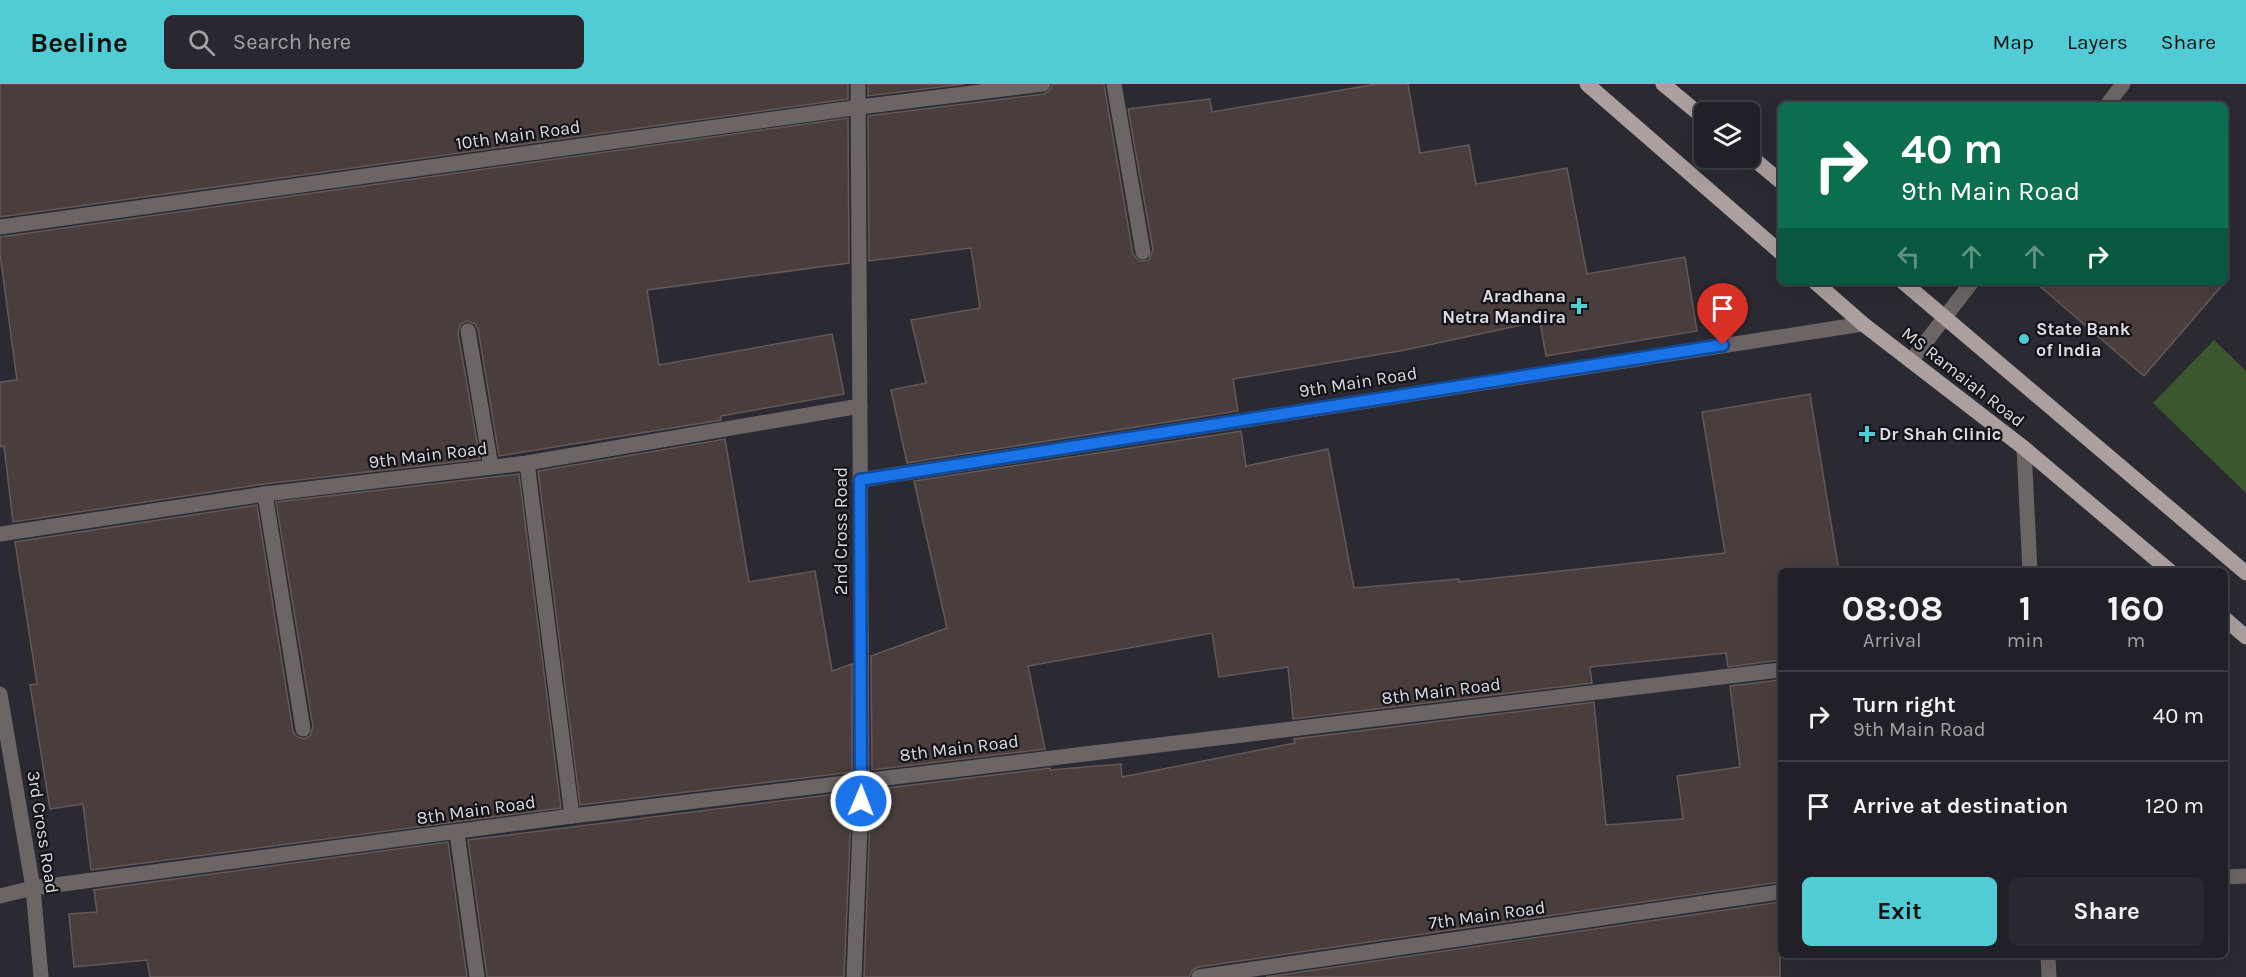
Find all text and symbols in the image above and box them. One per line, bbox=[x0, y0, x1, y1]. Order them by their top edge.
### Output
search box bbox=[164, 15, 584, 69]
text: Beeline bbox=[30, 26, 128, 59]
icon: search bbox=[185, 26, 218, 59]
text: Search here bbox=[233, 29, 351, 55]
text: Map bbox=[1992, 30, 2034, 54]
text: Layers bbox=[2067, 30, 2128, 54]
text: Share bbox=[2161, 30, 2216, 54]
map controls bbox=[1694, 102, 1760, 168]
button: layers bbox=[1694, 102, 1760, 168]
street label: 10th Main Road bbox=[454, 115, 582, 155]
text: 40 m bbox=[1901, 124, 2003, 174]
icon: right bbox=[1802, 126, 1880, 204]
text: 9th Main Road bbox=[1901, 175, 2080, 207]
icon: left bbox=[1892, 240, 1925, 273]
icon: ahead bbox=[1955, 240, 1988, 273]
icon: ahead bbox=[2018, 240, 2051, 273]
icon: right bbox=[2081, 240, 2114, 273]
pin bbox=[1697, 283, 1748, 345]
place label: Aradhana Netra Mandira bbox=[1442, 285, 1566, 328]
icon: arrive bbox=[1706, 292, 1739, 325]
marker: Aradhana Netra Mandira bbox=[1570, 297, 1588, 315]
place label: State Bank of India bbox=[2036, 318, 2131, 361]
street label: MS Ramaiah Road bbox=[1897, 322, 2029, 432]
marker: State Bank of India bbox=[2017, 332, 2031, 346]
street label: 9th Main Road bbox=[1297, 362, 1419, 402]
place label: Dr Shah Clinic bbox=[1879, 423, 2001, 445]
marker: Dr Shah Clinic bbox=[1860, 427, 1874, 441]
street label: 9th Main Road bbox=[367, 437, 489, 473]
street label: 2nd Cross Road bbox=[830, 467, 852, 595]
text: 08:08 bbox=[1841, 587, 1943, 629]
text: 1 bbox=[2019, 587, 2032, 629]
text: 160 bbox=[2107, 587, 2164, 629]
text: Arrival bbox=[1863, 629, 1922, 652]
text: min bbox=[2007, 629, 2044, 652]
text: m bbox=[2126, 629, 2145, 652]
street label: 8th Main Road bbox=[1380, 673, 1502, 709]
text: Turn right bbox=[1853, 692, 1956, 718]
icon: right bbox=[1802, 700, 1835, 733]
text: 40 m bbox=[2153, 703, 2204, 729]
text: 9th Main Road bbox=[1853, 718, 1986, 741]
street label: 8th Main Road bbox=[898, 730, 1020, 766]
street label: 3rd Cross Road bbox=[22, 769, 64, 895]
position arrow bbox=[829, 769, 893, 833]
icon: arrive bbox=[1802, 790, 1835, 823]
street label: 8th Main Road bbox=[415, 791, 537, 829]
text: Arrive at destination bbox=[1853, 793, 2068, 819]
text: 120 m bbox=[2145, 793, 2204, 819]
button: Exit bbox=[1802, 877, 1997, 946]
button: Share bbox=[2009, 877, 2204, 946]
street label: 7th Main Road bbox=[1427, 896, 1547, 934]

